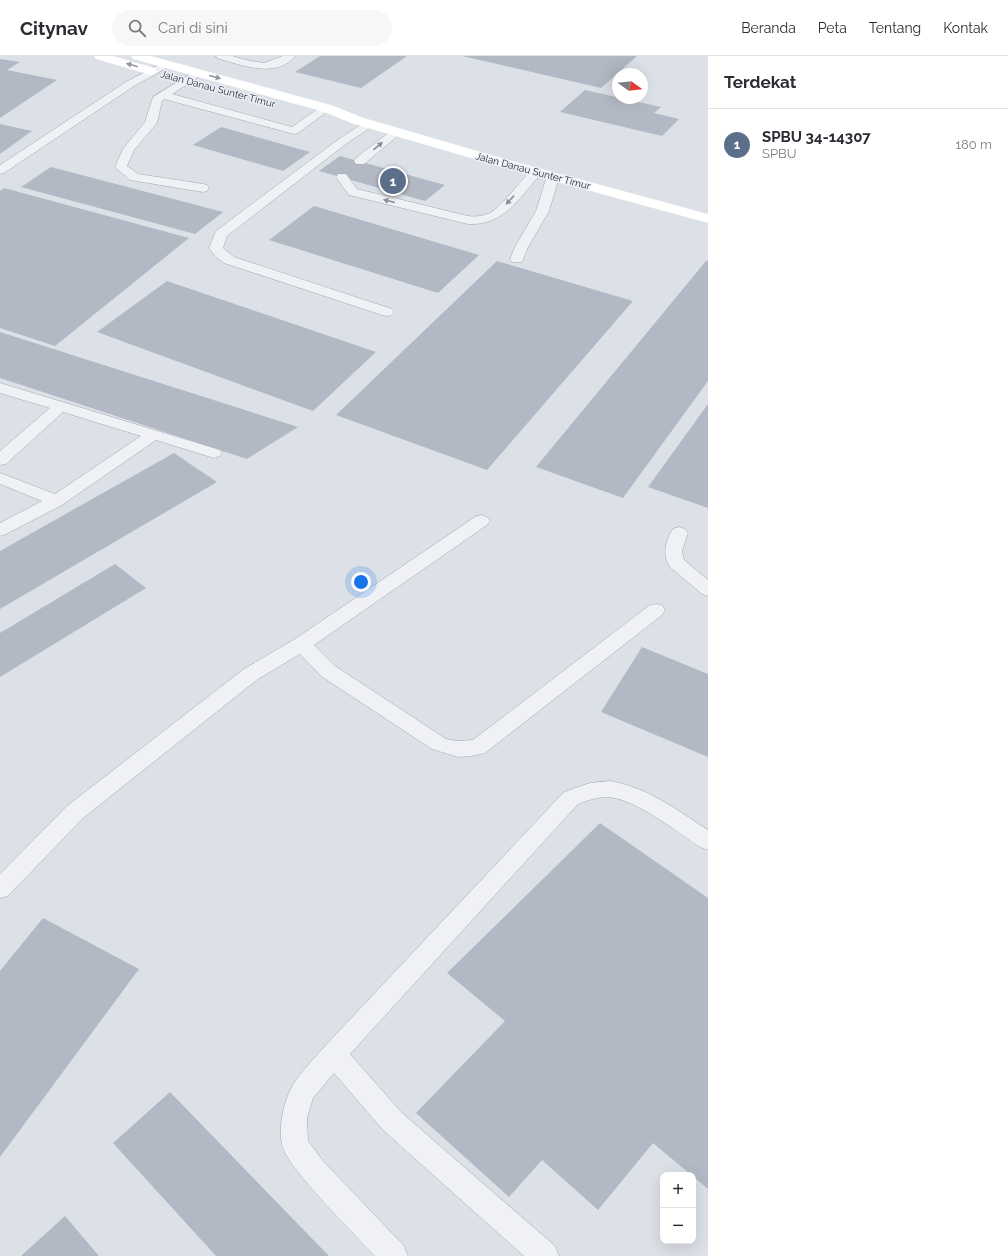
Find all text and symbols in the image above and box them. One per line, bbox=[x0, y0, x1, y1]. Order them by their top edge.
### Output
search box bbox=[112, 10, 392, 46]
text: Citynav bbox=[20, 17, 88, 39]
icon: search bbox=[126, 17, 148, 39]
text: Cari di sini bbox=[158, 19, 228, 37]
text: Beranda bbox=[741, 20, 796, 36]
text: Peta bbox=[818, 20, 847, 36]
text: Tentang bbox=[869, 20, 921, 36]
text: Kontak bbox=[943, 20, 988, 36]
one-way arrow bbox=[125, 62, 137, 68]
street label: Jalan Danau Sunter Timur bbox=[159, 68, 277, 110]
north arrow bbox=[612, 68, 648, 104]
text: Terdekat bbox=[724, 72, 796, 92]
one-way arrow bbox=[209, 75, 221, 81]
text: SPBU 34-14307 bbox=[762, 128, 871, 146]
text: 1 bbox=[734, 137, 740, 152]
text: 180 m bbox=[956, 137, 992, 152]
one-way arrow bbox=[373, 142, 383, 151]
text: SPBU bbox=[762, 146, 796, 161]
street label: Jalan Danau Sunter Timur bbox=[474, 150, 592, 192]
pin: 1 bbox=[380, 166, 406, 196]
one-way arrow bbox=[505, 195, 514, 206]
one-way arrow bbox=[383, 197, 395, 203]
your location bbox=[351, 572, 371, 592]
map controls bbox=[660, 1172, 696, 1244]
button: + bbox=[660, 1172, 696, 1208]
button: − bbox=[660, 1208, 696, 1244]

